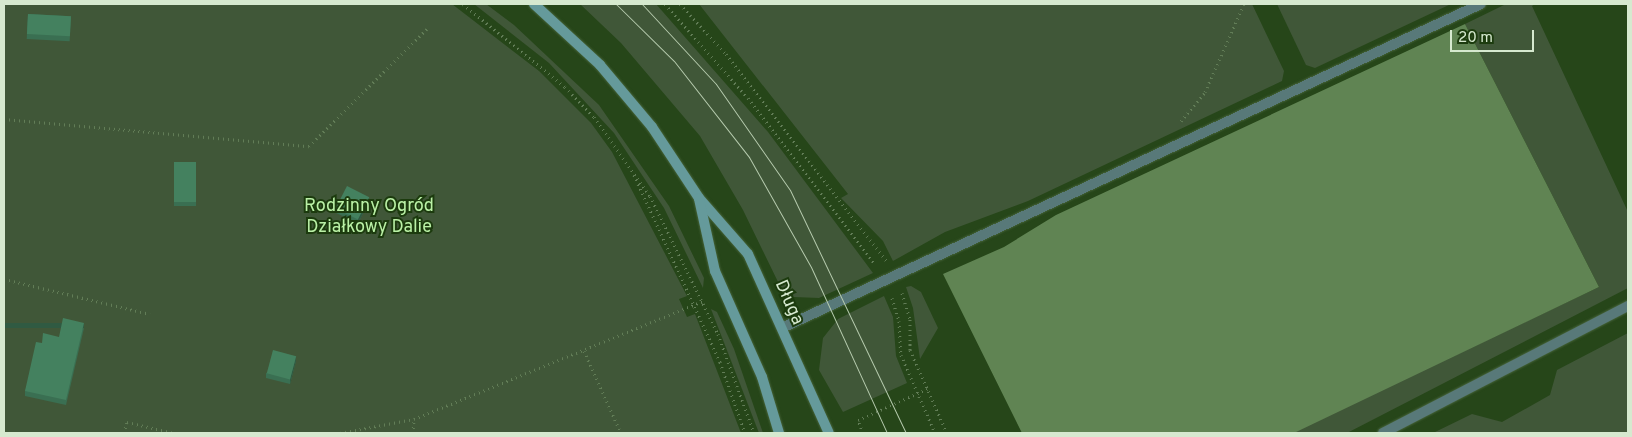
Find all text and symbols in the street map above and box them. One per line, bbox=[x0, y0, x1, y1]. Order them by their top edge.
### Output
scale bar bbox=[1452, 20, 1536, 52]
text: 20 m bbox=[1458, 29, 1493, 48]
park label: Rodzinny Ogród Działkowy Dalie bbox=[304, 197, 434, 240]
street label: Długa bbox=[769, 277, 807, 329]

